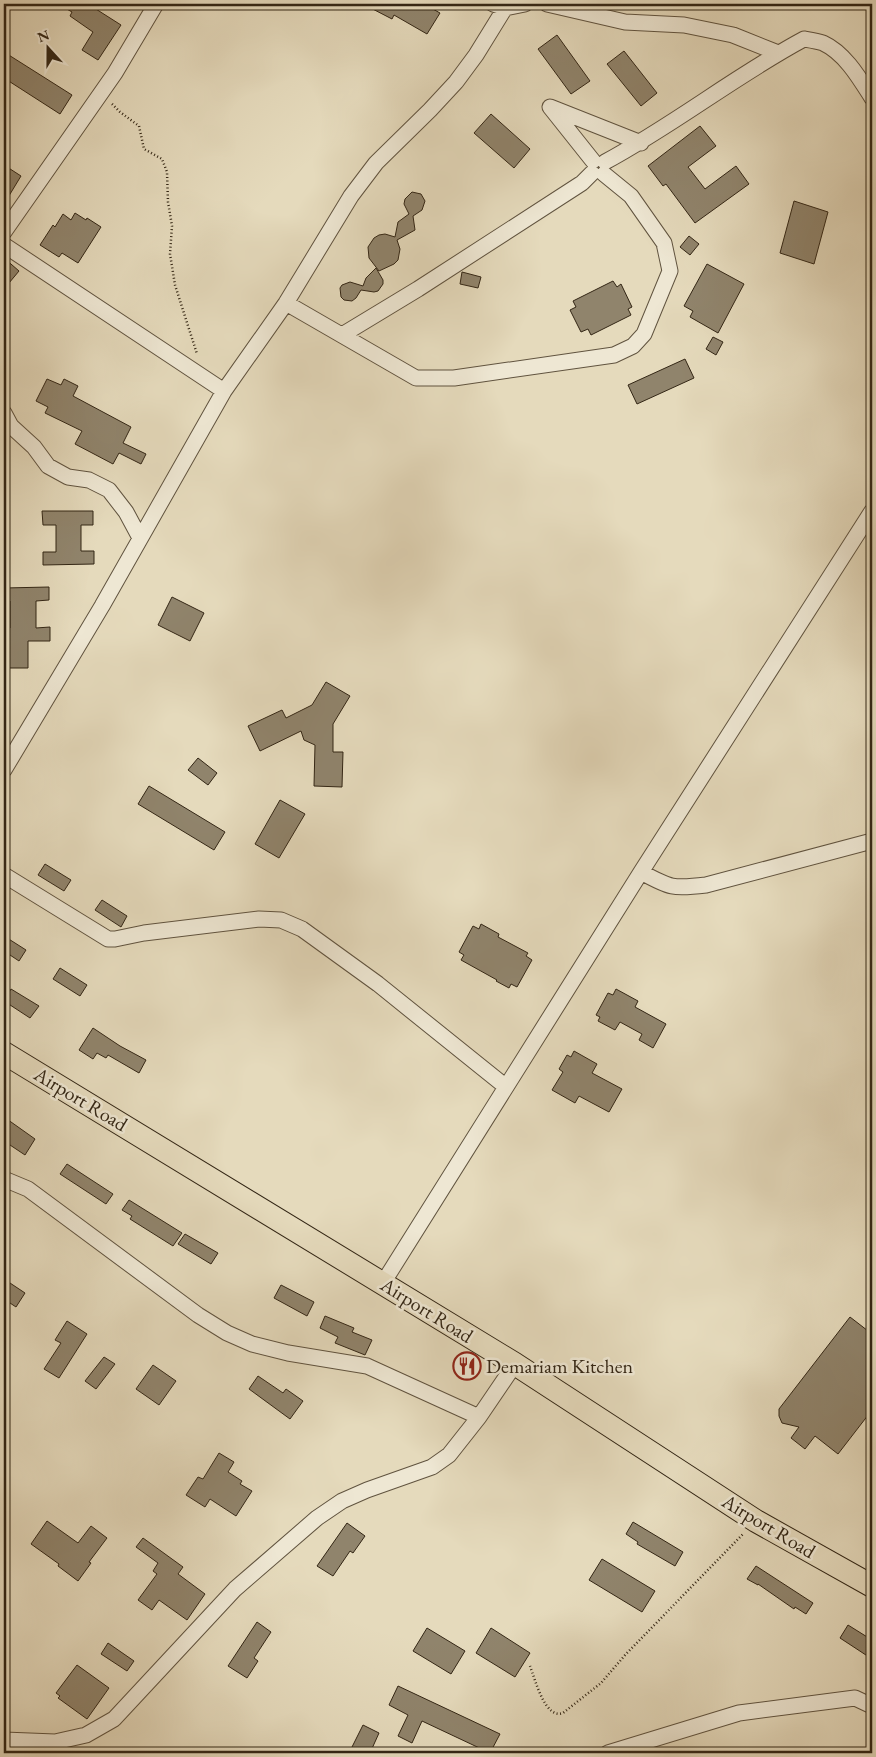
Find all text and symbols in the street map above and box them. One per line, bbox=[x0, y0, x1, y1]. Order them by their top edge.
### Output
north arrow bbox=[22, 22, 72, 72]
text: N bbox=[35, 25, 52, 46]
street label: Airport Road bbox=[29, 1060, 133, 1138]
street label: Airport Road bbox=[375, 1271, 479, 1349]
restaurant icon: Demariam Kitchen bbox=[452, 1351, 482, 1381]
place label: Demariam Kitchen bbox=[486, 1353, 634, 1379]
street label: Airport Road bbox=[717, 1487, 821, 1565]

